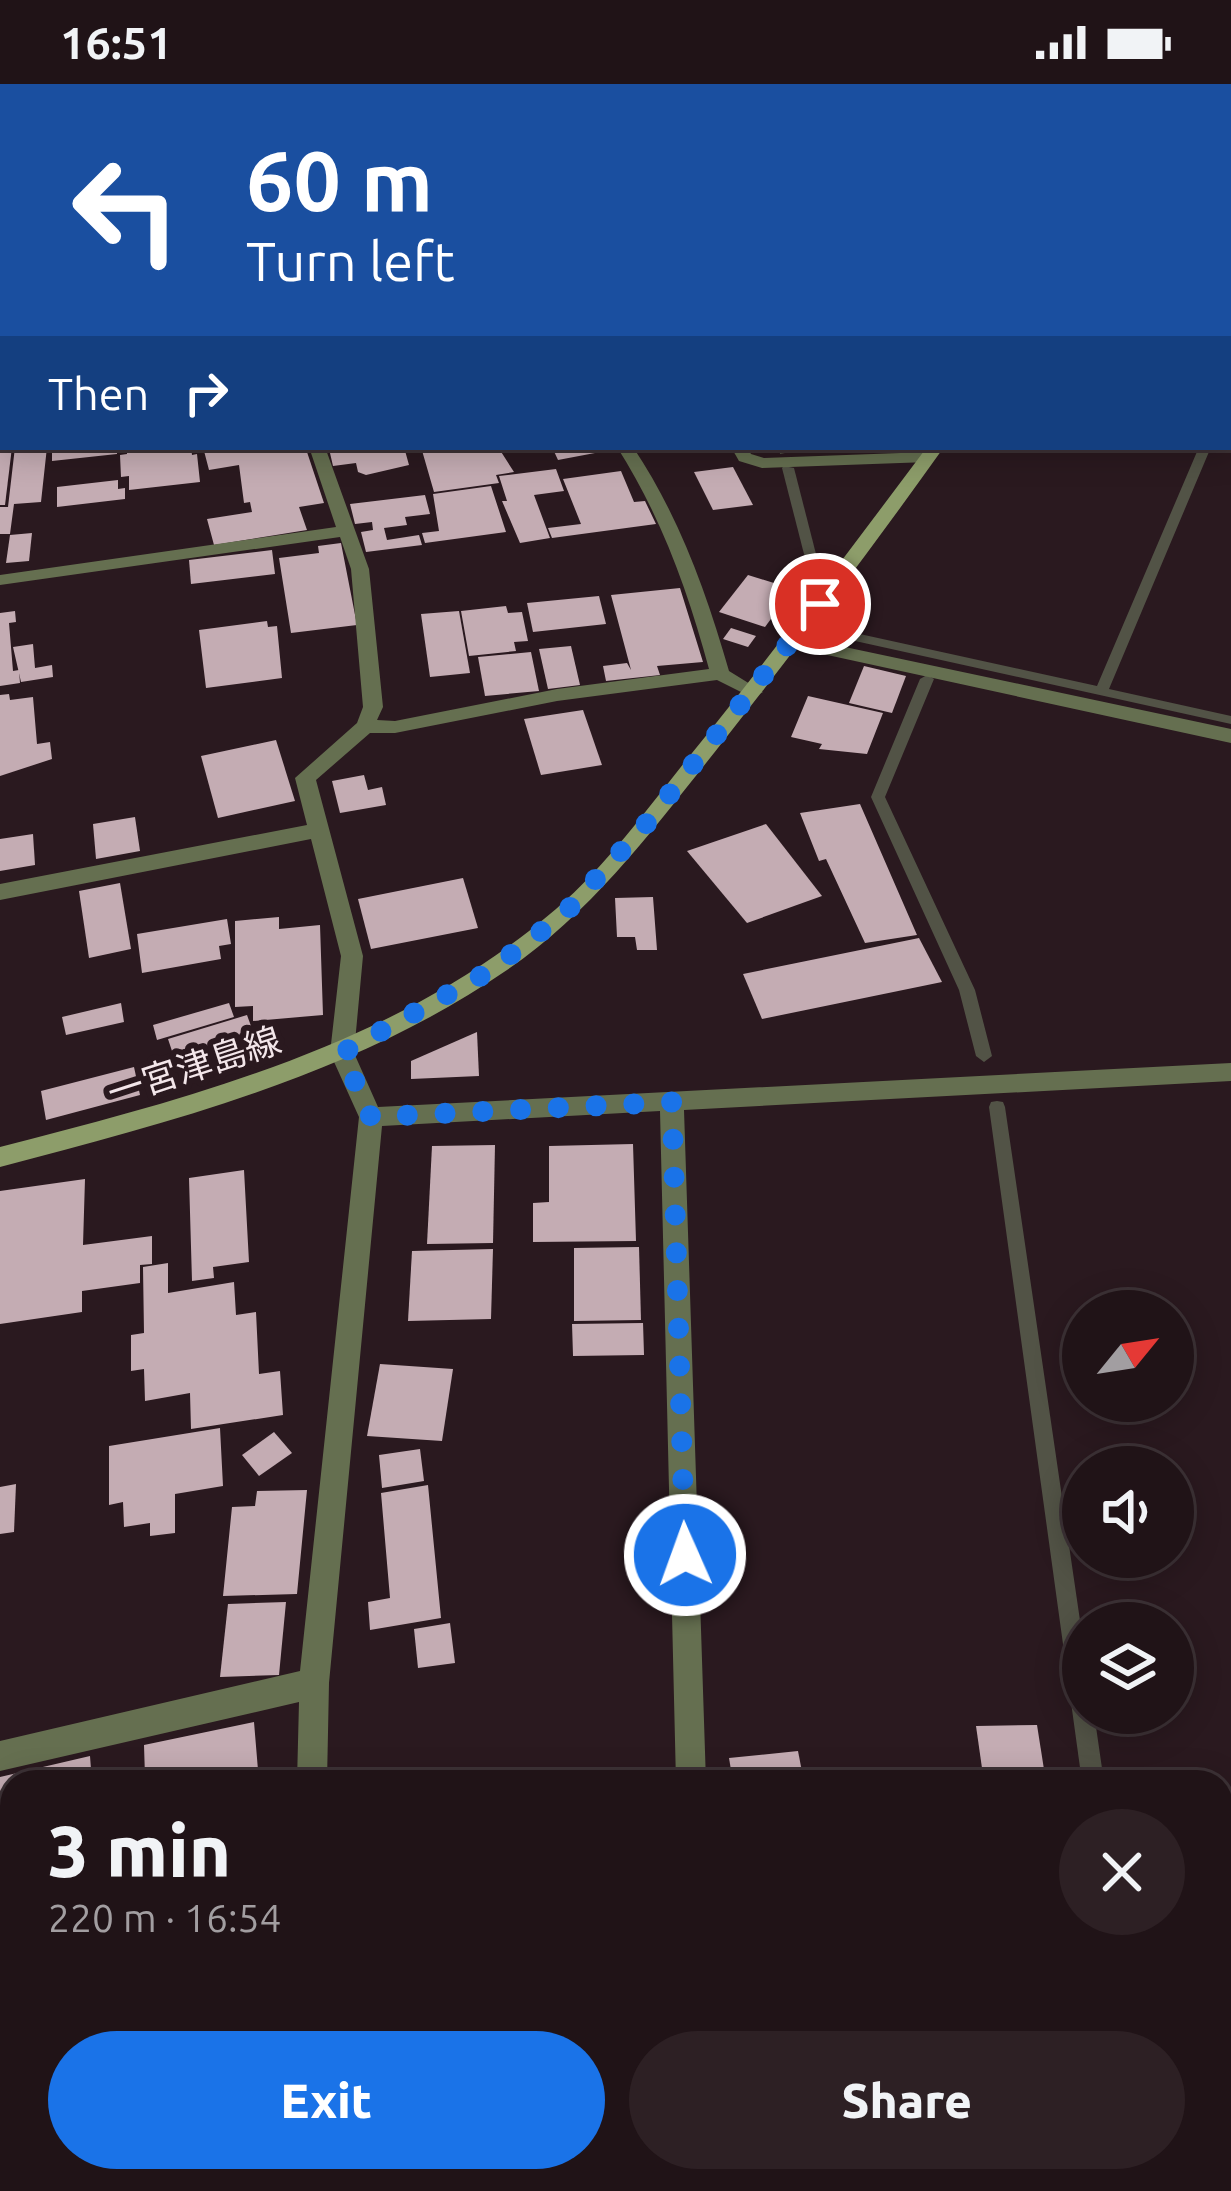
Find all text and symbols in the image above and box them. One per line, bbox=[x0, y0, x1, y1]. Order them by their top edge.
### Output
text: 16:51 bbox=[60, 17, 173, 68]
icon: left bbox=[48, 132, 204, 288]
text: 60 m bbox=[246, 133, 433, 227]
text: Turn left bbox=[246, 231, 455, 291]
icon: right bbox=[173, 360, 239, 426]
text: Then bbox=[48, 368, 149, 419]
pin bbox=[769, 553, 871, 655]
icon: arrive bbox=[787, 571, 853, 637]
street label: 一宮津島線 bbox=[102, 1018, 286, 1113]
north arrow bbox=[1062, 1290, 1194, 1422]
map controls bbox=[1062, 1290, 1194, 1734]
button: sound bbox=[1062, 1446, 1194, 1578]
position arrow bbox=[622, 1492, 748, 1618]
button: layers bbox=[1062, 1602, 1194, 1734]
button: close bbox=[1059, 1809, 1185, 1935]
text: 3 min bbox=[48, 1810, 231, 1891]
text: 220 m · 16:54 bbox=[48, 1896, 282, 1939]
button: Exit bbox=[48, 2031, 605, 2169]
button: Share bbox=[629, 2031, 1185, 2169]

